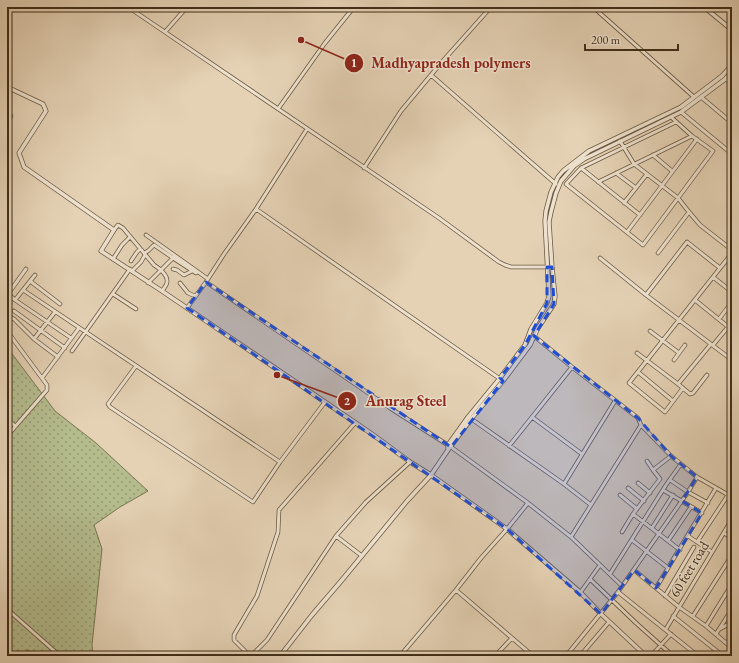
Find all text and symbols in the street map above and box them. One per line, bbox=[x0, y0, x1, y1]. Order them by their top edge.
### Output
scale bar bbox=[585, 26, 678, 52]
text: 200 m bbox=[591, 32, 621, 48]
callout: Madhyapradesh polymers bbox=[344, 50, 539, 77]
text: Madhyapradesh polymers bbox=[371, 53, 531, 72]
text: 1 bbox=[351, 55, 357, 71]
callout: Anurag Steel bbox=[337, 387, 454, 414]
text: Anurag Steel bbox=[364, 391, 447, 410]
text: 2 bbox=[344, 393, 351, 409]
street label: 60 feet road bbox=[665, 537, 713, 600]

